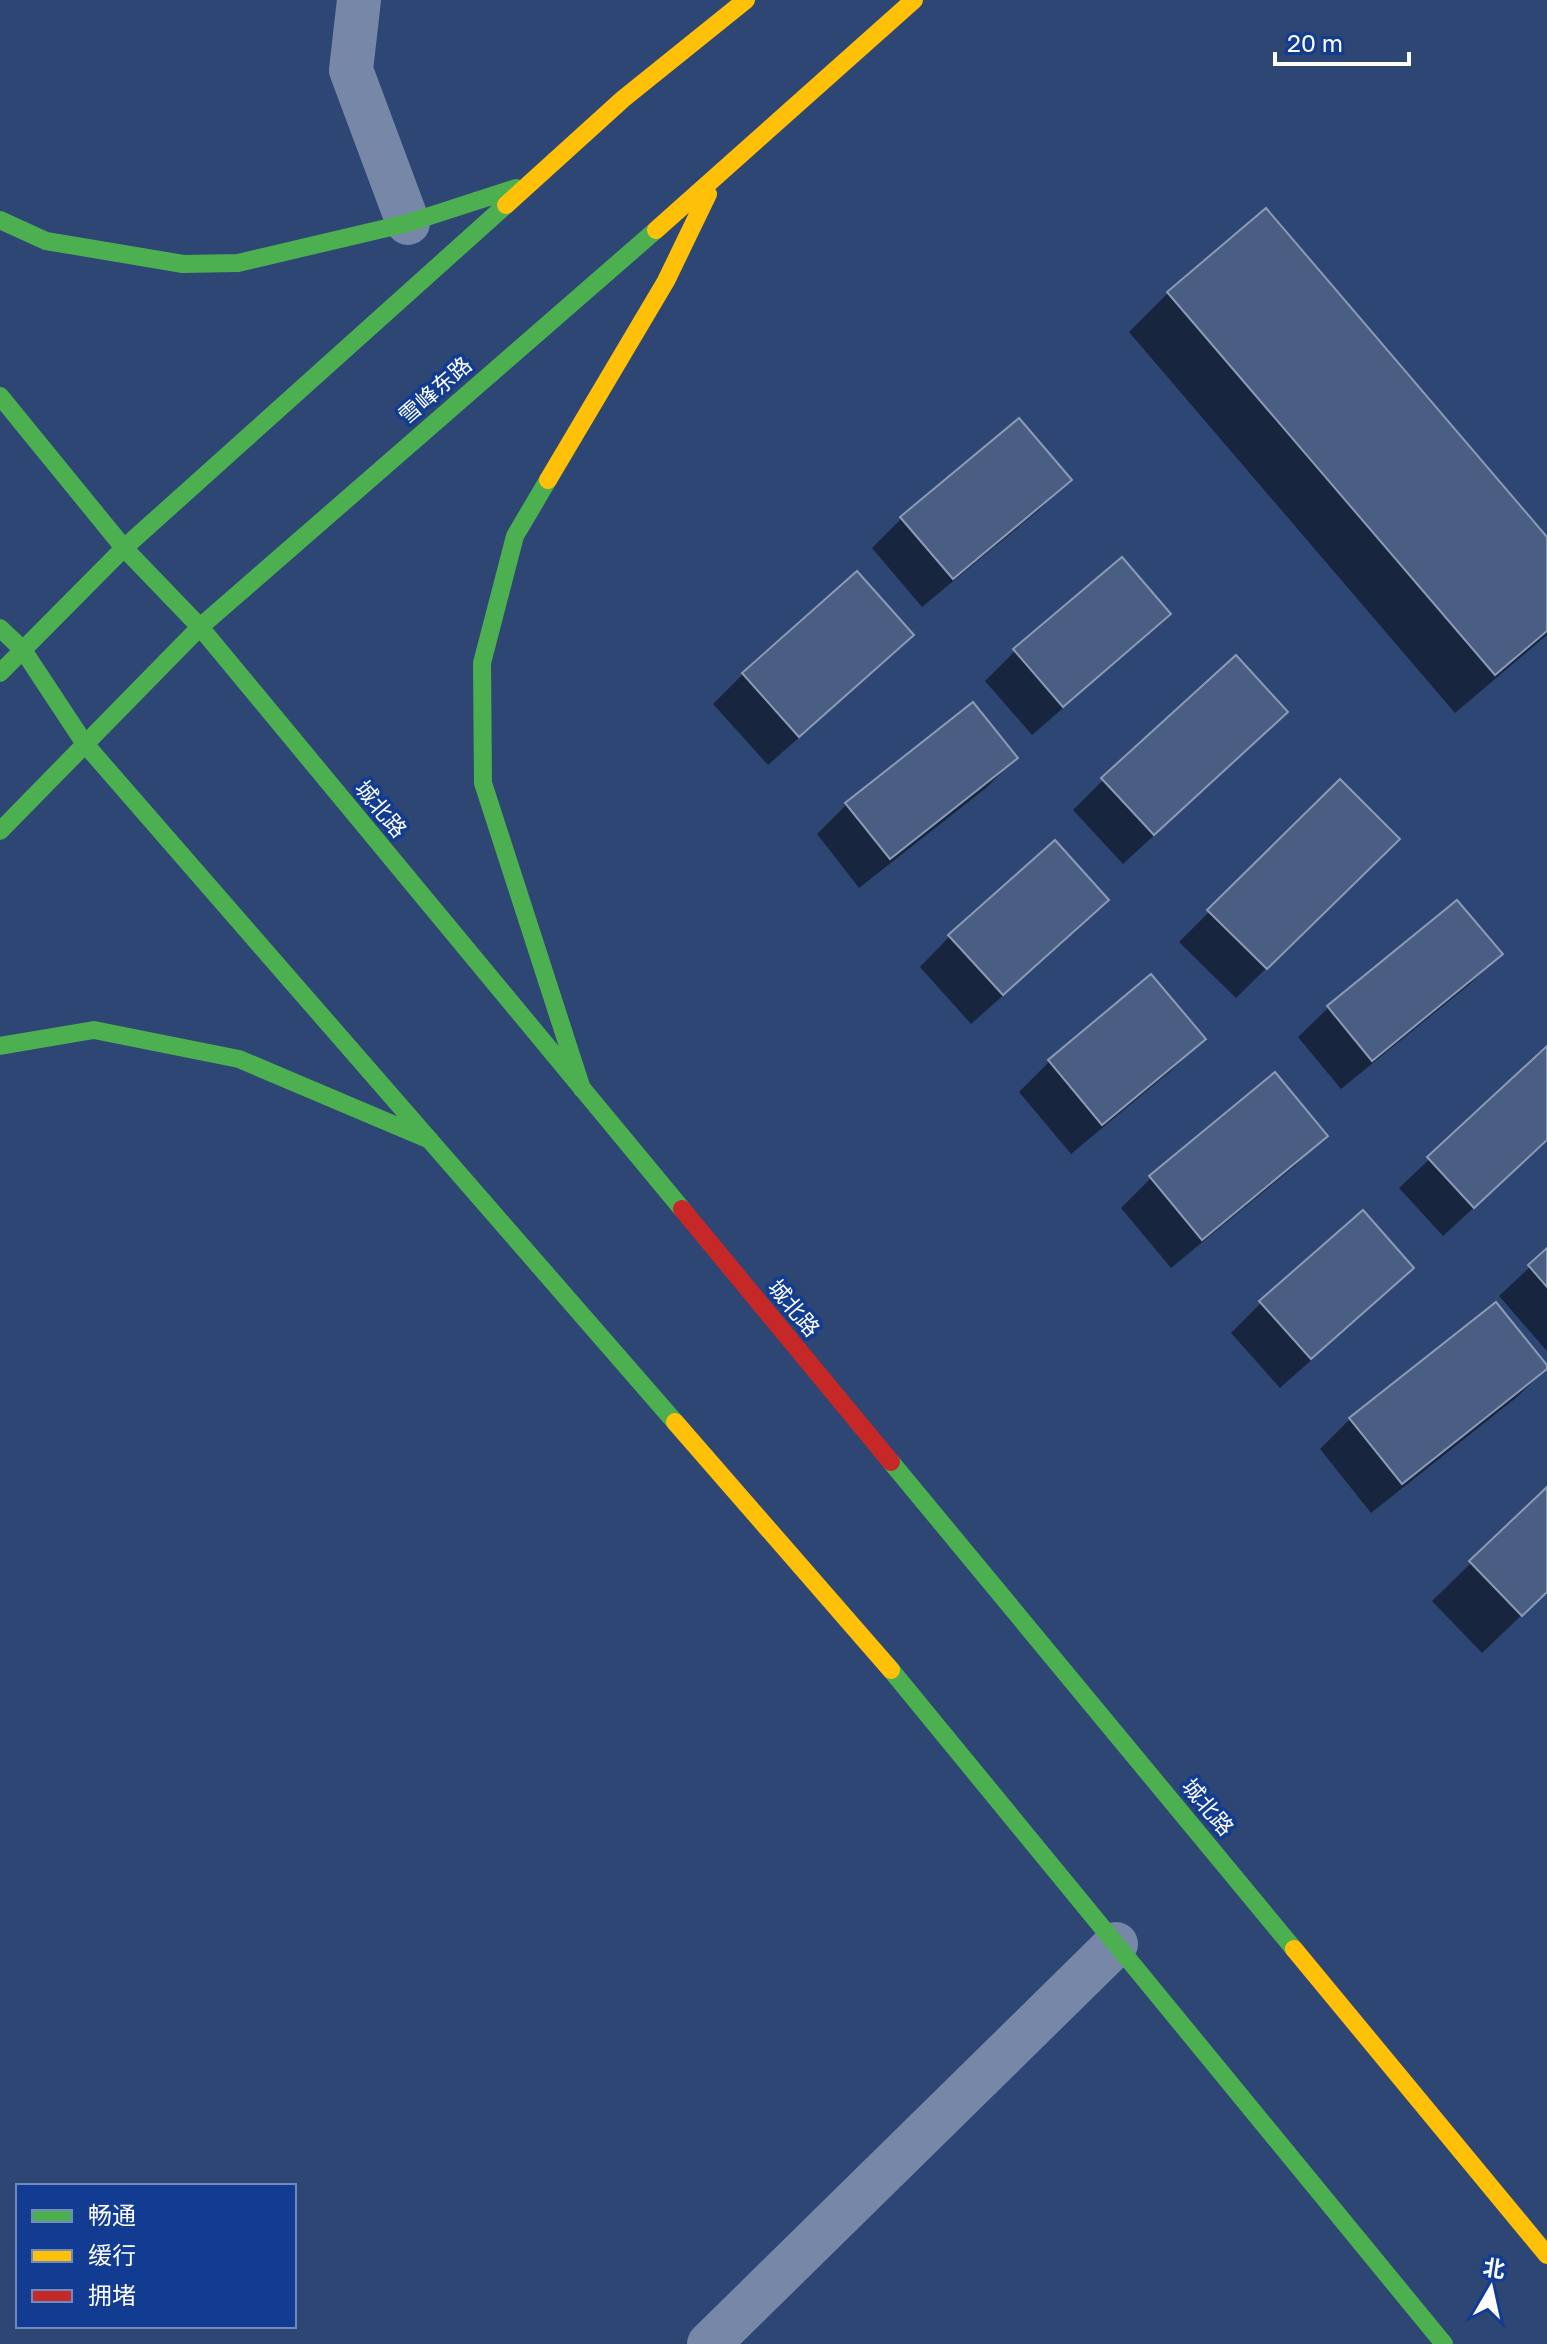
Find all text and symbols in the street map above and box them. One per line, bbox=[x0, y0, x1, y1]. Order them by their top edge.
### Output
scale bar bbox=[1275, 16, 1409, 66]
text: 20 m bbox=[1287, 28, 1343, 57]
street label: 雪峰东路 bbox=[393, 351, 477, 429]
street label: 城北路 bbox=[350, 775, 413, 843]
street label: 城北路 bbox=[763, 1274, 826, 1342]
street label: 城北路 bbox=[1177, 1773, 1240, 1841]
legend bbox=[16, 2184, 296, 2328]
text: 畅通 bbox=[88, 2200, 136, 2229]
text: 缓行 bbox=[88, 2240, 136, 2269]
north arrow bbox=[1451, 2248, 1531, 2328]
text: 北 bbox=[1481, 2253, 1507, 2283]
text: 拥堵 bbox=[88, 2280, 136, 2309]

